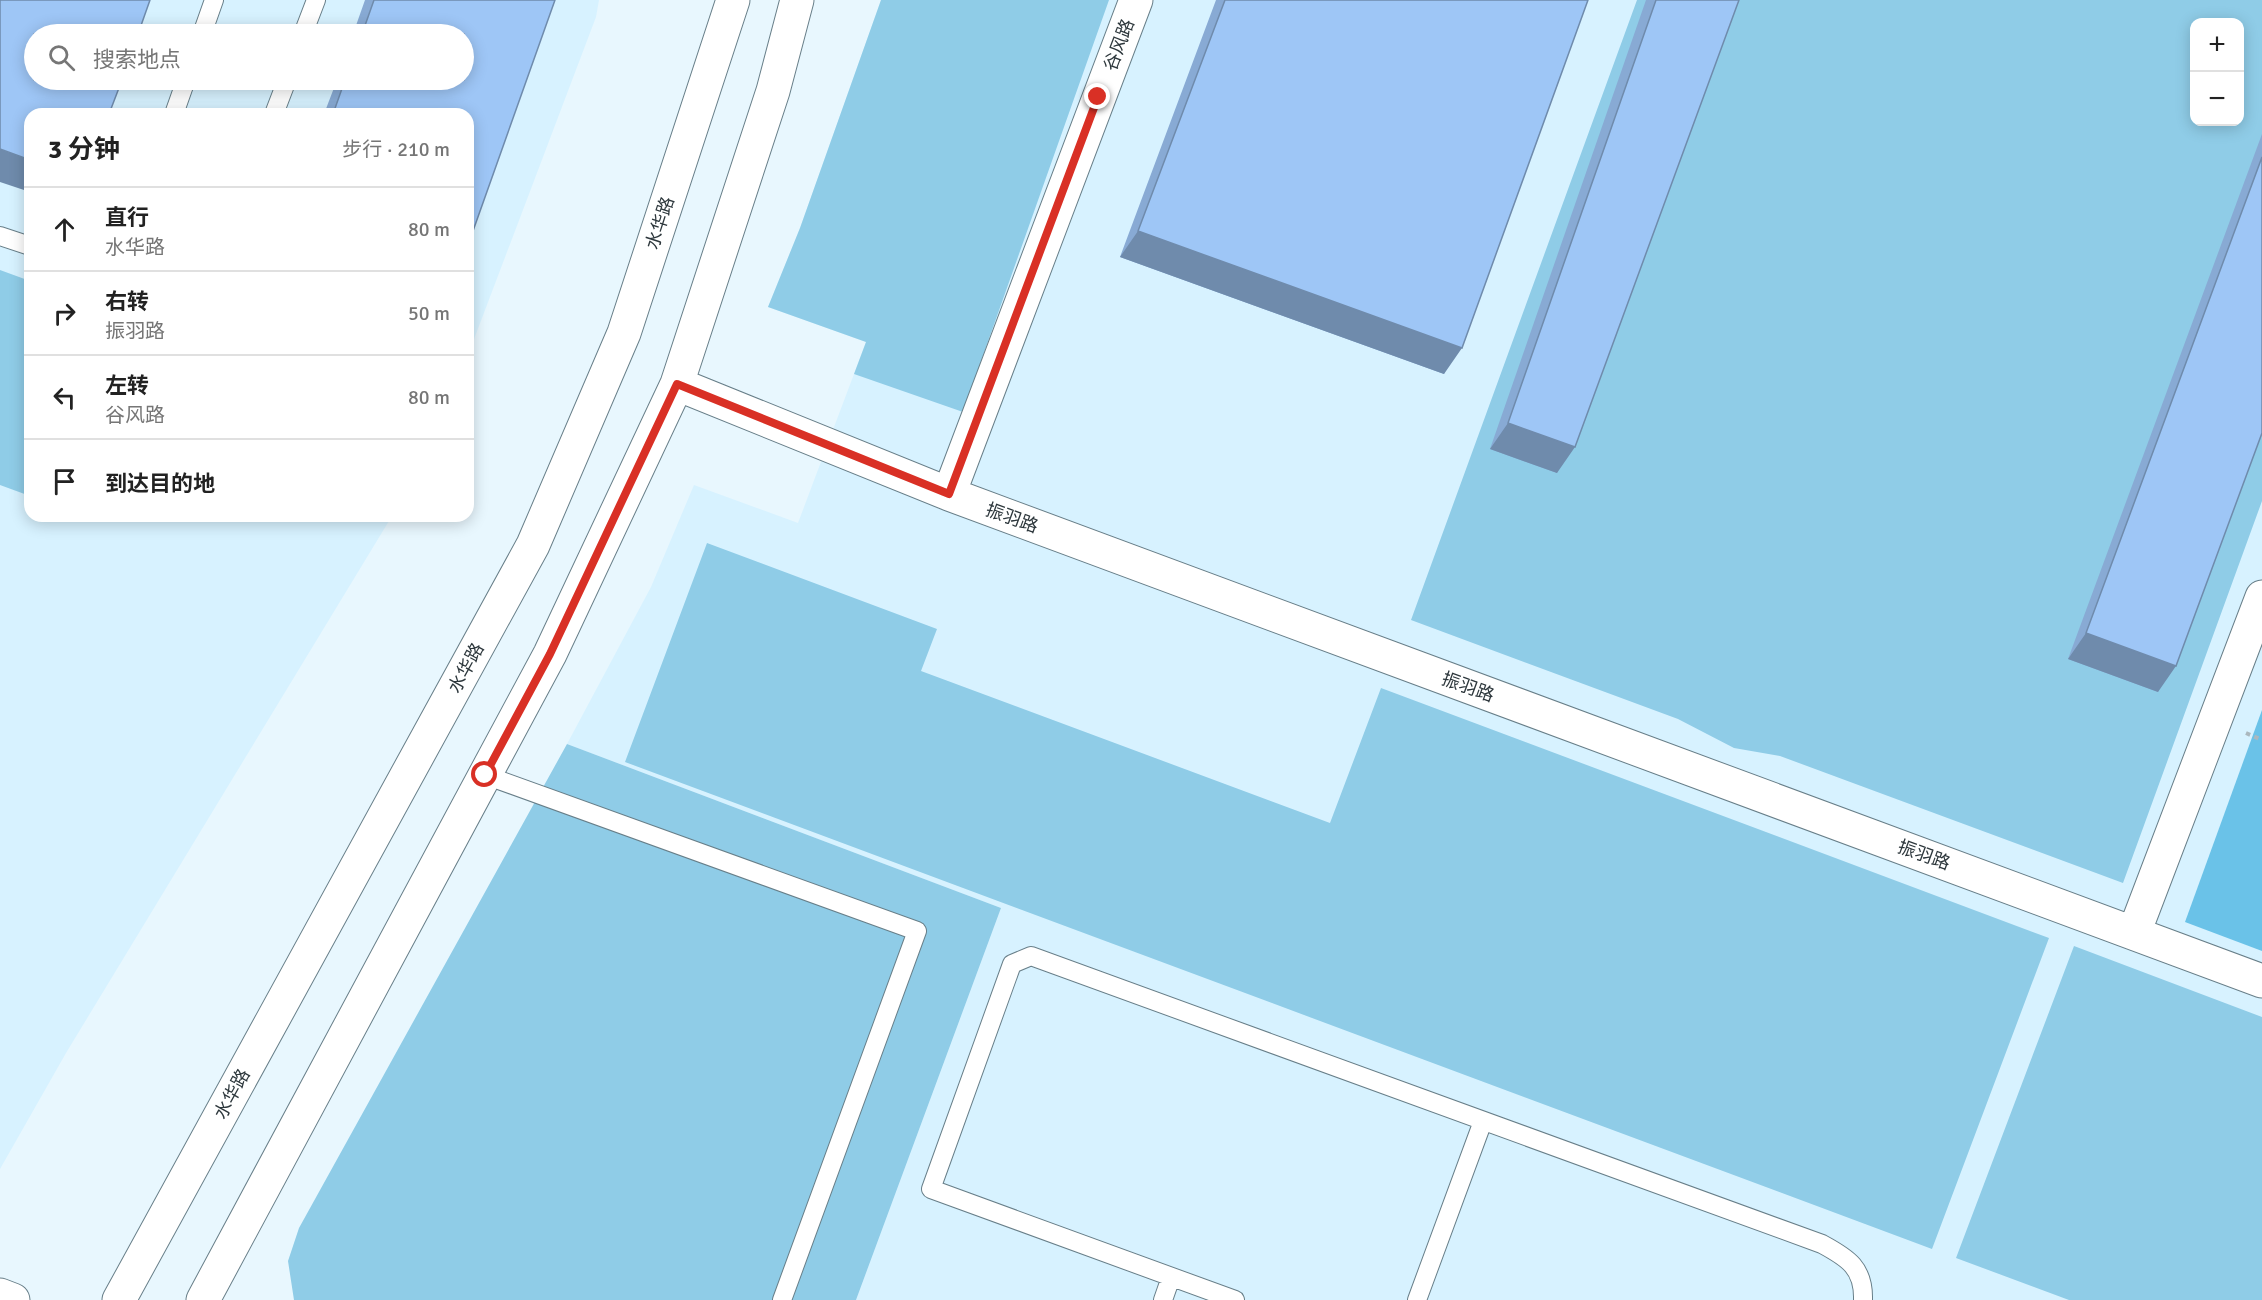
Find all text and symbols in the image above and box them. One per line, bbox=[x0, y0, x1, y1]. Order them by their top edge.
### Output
street label: 谷风路 bbox=[1099, 16, 1139, 74]
map controls bbox=[2190, 18, 2244, 126]
button: + bbox=[2190, 18, 2244, 72]
search box bbox=[24, 24, 474, 90]
icon: search bbox=[45, 41, 78, 74]
text: 搜索地点 bbox=[93, 46, 181, 73]
button: − bbox=[2190, 72, 2244, 126]
route end bbox=[1084, 83, 1110, 109]
text: 3 分钟 bbox=[48, 134, 120, 166]
text: 步行 · 210 m bbox=[342, 137, 450, 162]
street label: 水华路 bbox=[641, 194, 679, 252]
text: 直行 bbox=[105, 204, 149, 231]
icon: ahead bbox=[48, 213, 81, 246]
text: 80 m bbox=[408, 217, 450, 242]
text: 水华路 bbox=[105, 235, 165, 260]
text: 右转 bbox=[105, 288, 149, 315]
icon: right bbox=[48, 297, 81, 330]
text: 50 m bbox=[408, 301, 450, 326]
text: 振羽路 bbox=[105, 319, 165, 344]
text: 左转 bbox=[105, 372, 149, 399]
icon: left bbox=[48, 381, 81, 414]
text: 80 m bbox=[408, 385, 450, 410]
text: 谷风路 bbox=[105, 403, 165, 428]
icon: arrive bbox=[48, 465, 81, 498]
text: 到达目的地 bbox=[105, 470, 215, 497]
street label: 振羽路 bbox=[983, 498, 1041, 538]
street label: 水华路 bbox=[443, 639, 489, 697]
street label: 振羽路 bbox=[1439, 667, 1497, 707]
route start bbox=[471, 761, 497, 787]
street label: 振羽路 bbox=[1895, 835, 1953, 875]
street label: 水华路 bbox=[209, 1065, 255, 1123]

